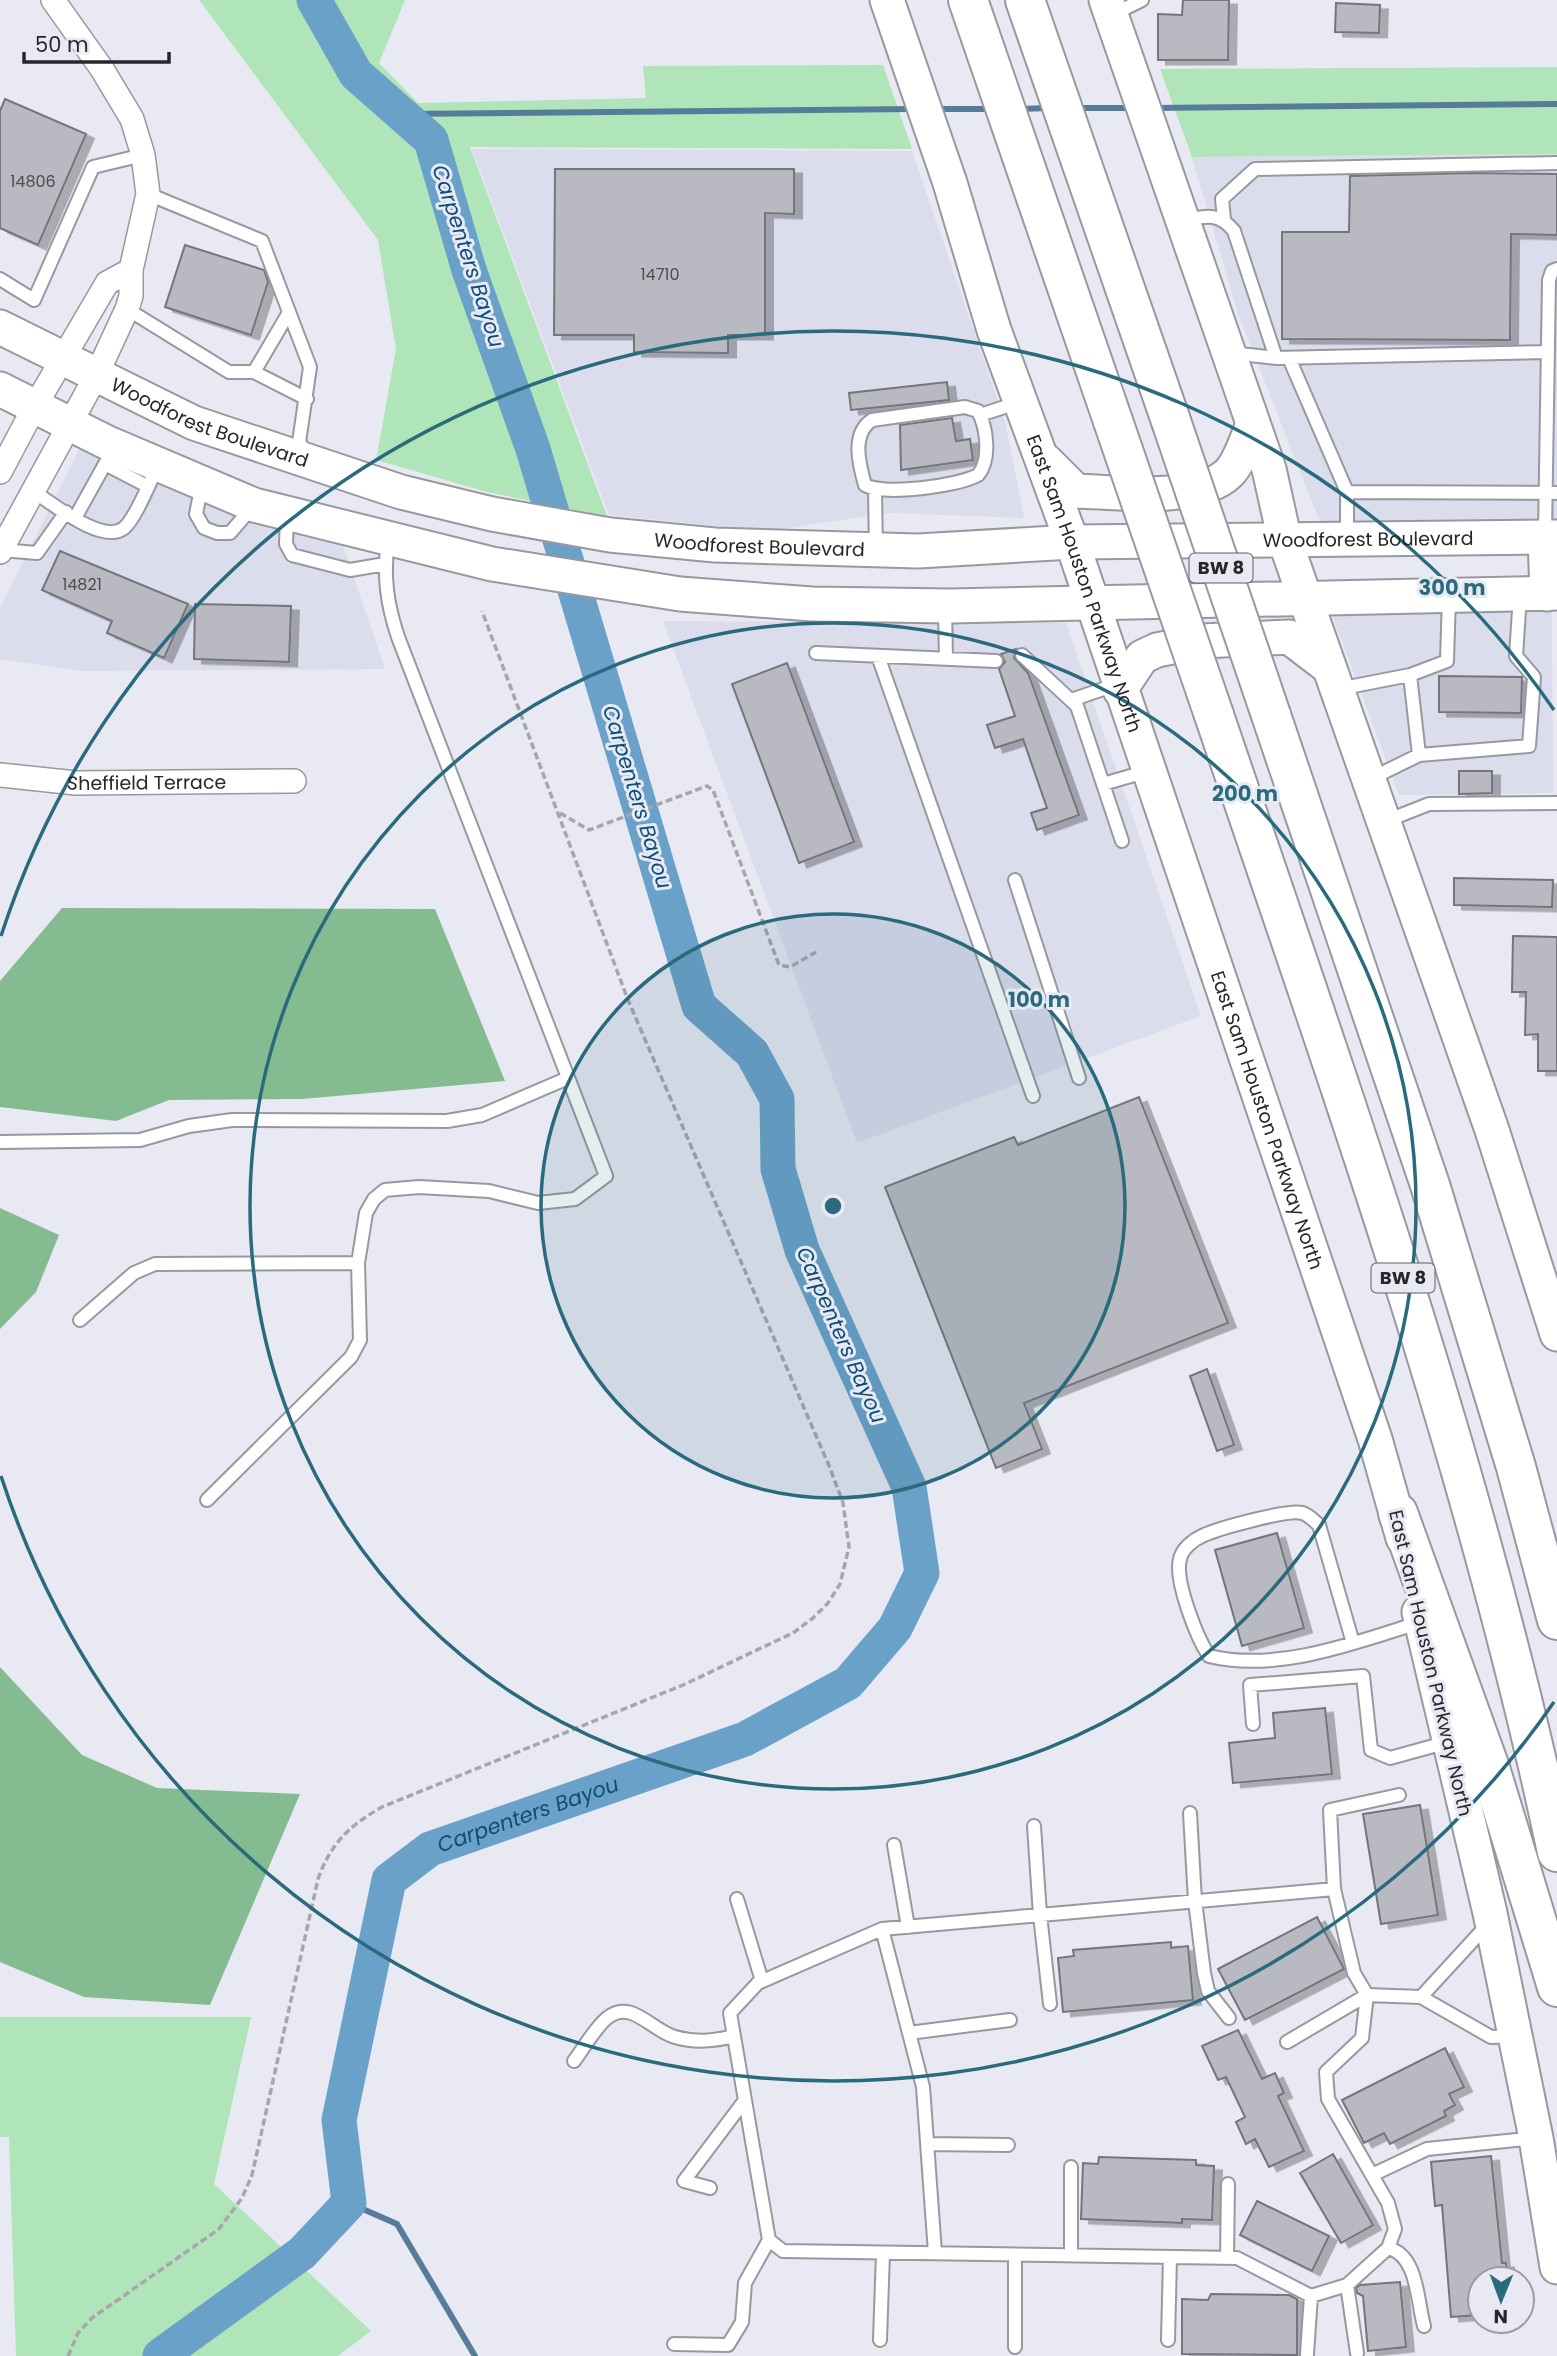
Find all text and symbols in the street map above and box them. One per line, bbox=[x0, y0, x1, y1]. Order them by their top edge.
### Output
scale bar bbox=[24, 21, 170, 65]
text: 50 m bbox=[35, 30, 89, 59]
water label: Carpenters Bayou bbox=[425, 161, 512, 351]
house number: 14806 bbox=[10, 170, 56, 193]
house number: 14710 bbox=[640, 263, 680, 286]
street label: Woodforest Boulevard bbox=[106, 371, 312, 474]
street label: East Sam Houston Parkway North bbox=[1020, 431, 1148, 736]
street label: Woodforest Boulevard bbox=[1262, 525, 1474, 554]
street label: Woodforest Boulevard bbox=[653, 526, 865, 563]
road number: BW 8 bbox=[1190, 554, 1252, 582]
house number: 14821 bbox=[62, 573, 102, 596]
text: 300 m bbox=[1419, 573, 1485, 602]
water label: Carpenters Bayou bbox=[596, 702, 679, 892]
street label: Sheffield Terrace bbox=[66, 769, 226, 797]
text: 200 m bbox=[1212, 779, 1278, 808]
street label: East Sam Houston Parkway North bbox=[1204, 967, 1330, 1273]
text: 100 m bbox=[1008, 985, 1070, 1014]
centre of rings bbox=[821, 1194, 845, 1218]
water label: Carpenters Bayou bbox=[789, 1242, 893, 1428]
road number: BW 8 bbox=[1372, 1264, 1434, 1293]
street label: East Sam Houston Parkway North bbox=[1382, 1507, 1479, 1819]
water label: Carpenters Bayou bbox=[433, 1769, 623, 1859]
north arrow bbox=[1466, 2265, 1536, 2335]
text: N bbox=[1493, 2303, 1508, 2330]

